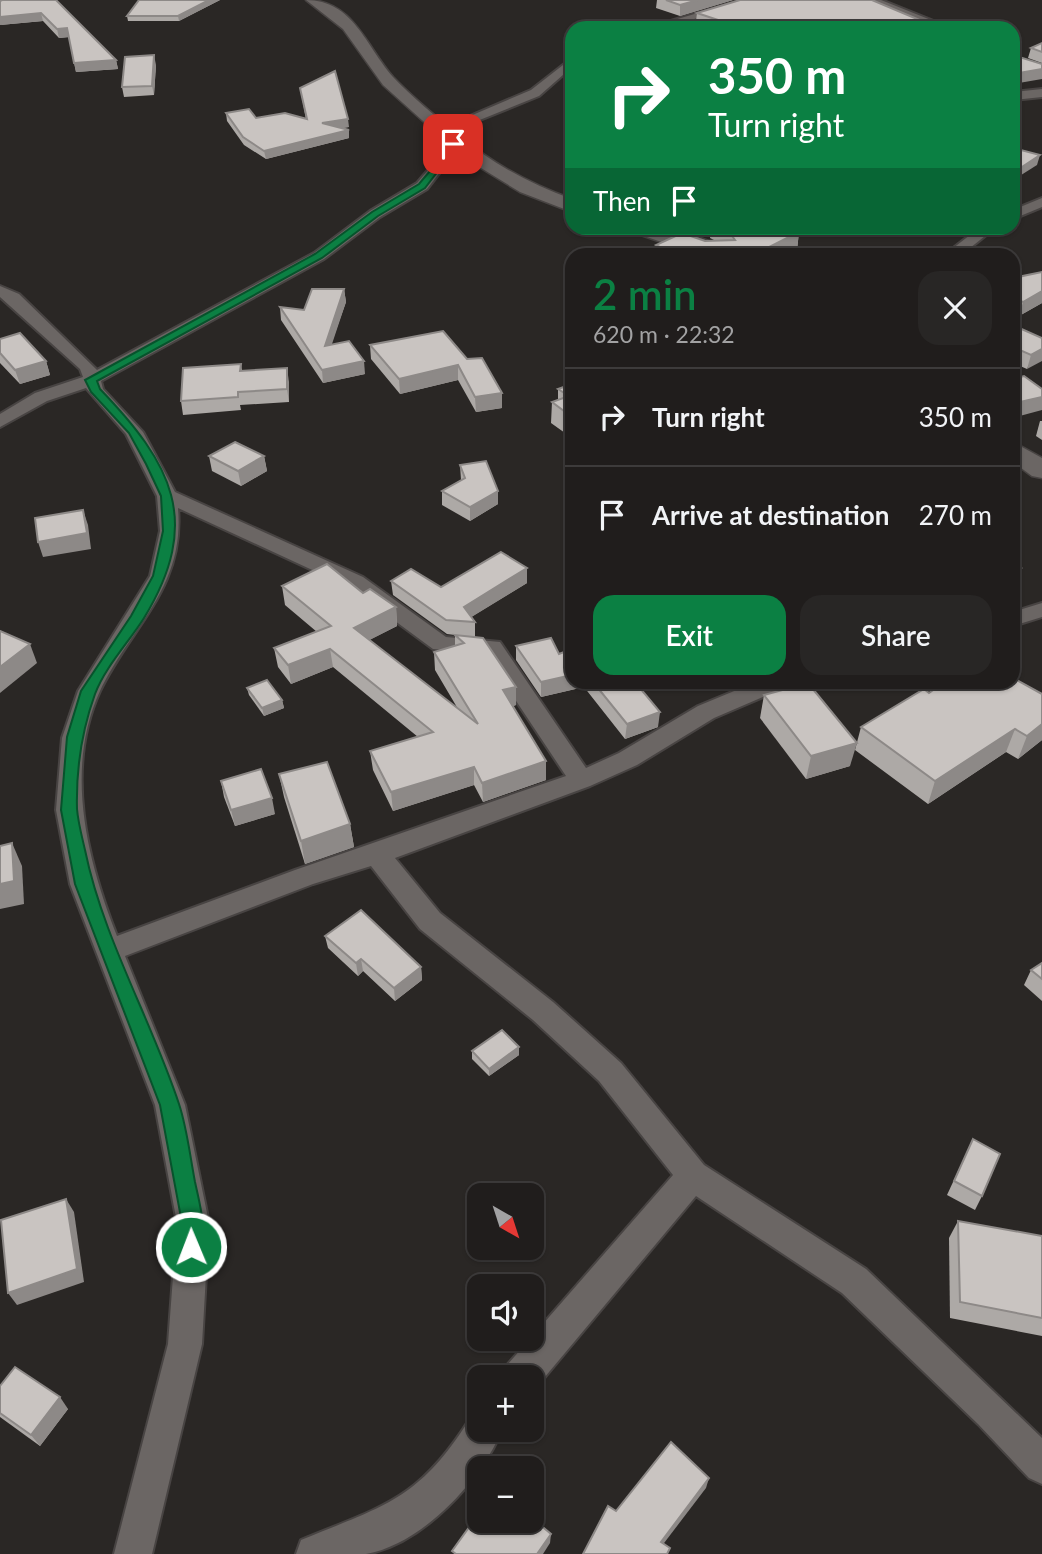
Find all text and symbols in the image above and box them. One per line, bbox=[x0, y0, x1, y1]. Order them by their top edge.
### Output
text: 350 m bbox=[708, 46, 846, 104]
icon: right bbox=[593, 49, 684, 140]
text: Turn right bbox=[708, 105, 844, 144]
pin bbox=[423, 114, 483, 174]
icon: arrive bbox=[434, 125, 472, 163]
icon: arrive bbox=[665, 182, 703, 220]
text: Then bbox=[593, 185, 651, 217]
text: 2 min bbox=[593, 269, 697, 319]
button: close bbox=[918, 271, 992, 345]
text: 620 m · 22:32 bbox=[593, 320, 735, 348]
icon: right bbox=[593, 398, 631, 436]
text: Turn right bbox=[652, 401, 765, 433]
text: 350 m bbox=[919, 401, 992, 433]
icon: arrive bbox=[593, 496, 631, 534]
text: Arrive at destination bbox=[652, 499, 889, 531]
text: 270 m bbox=[919, 499, 992, 531]
button: Exit bbox=[593, 595, 786, 675]
button: Share bbox=[800, 595, 992, 675]
north arrow bbox=[467, 1183, 544, 1260]
map controls bbox=[467, 1183, 544, 1533]
position arrow bbox=[154, 1210, 228, 1284]
button: sound bbox=[467, 1274, 544, 1351]
button: + bbox=[467, 1365, 544, 1442]
button: − bbox=[467, 1456, 544, 1533]

